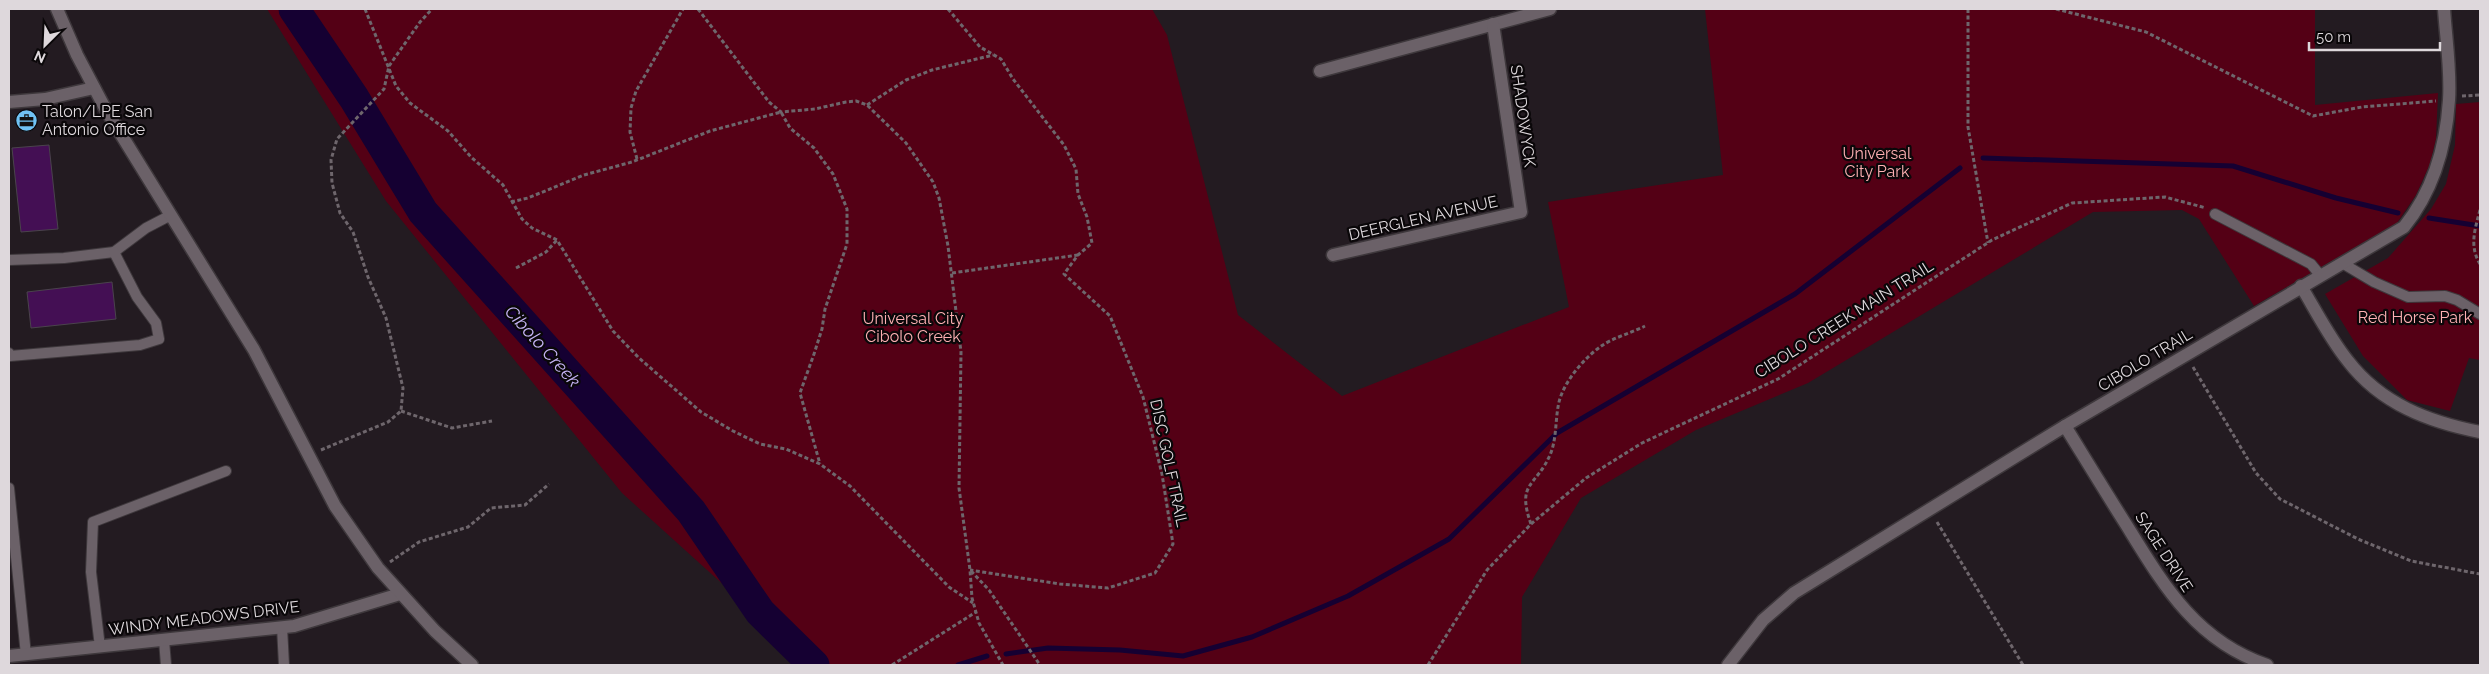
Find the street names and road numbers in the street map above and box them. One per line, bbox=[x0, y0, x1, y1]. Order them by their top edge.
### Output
street label: SHADOWYCK bbox=[1506, 64, 1540, 169]
street label: DEERGLEN AVENUE bbox=[1347, 192, 1500, 244]
street label: CIBOLO CREEK MAIN TRAIL bbox=[1751, 256, 1937, 382]
street label: CIBOLO TRAIL bbox=[2095, 324, 2196, 396]
street label: DISC GOLF TRAIL bbox=[1146, 397, 1192, 529]
street label: SAGE DRIVE bbox=[2131, 508, 2197, 596]
street label: WINDY MEADOWS DRIVE bbox=[108, 597, 301, 639]

